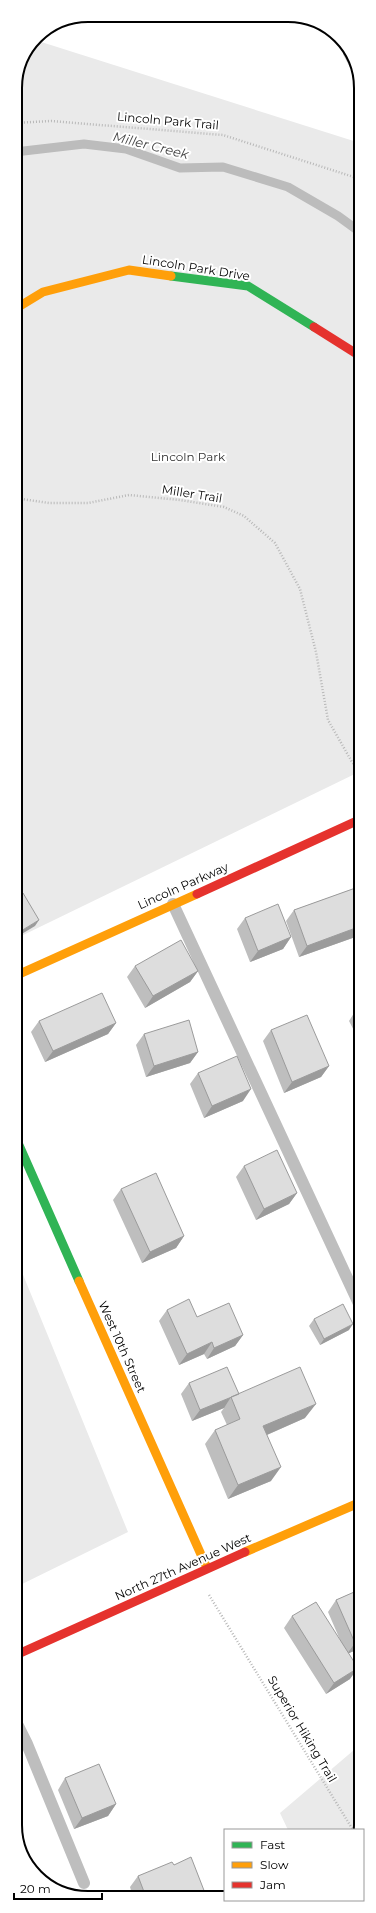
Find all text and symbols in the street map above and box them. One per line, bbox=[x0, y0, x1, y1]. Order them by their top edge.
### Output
street label: Lincoln Park Trail bbox=[116, 109, 220, 132]
water label: Miller Creek bbox=[112, 128, 192, 162]
street label: Lincoln Park Drive bbox=[141, 252, 251, 283]
park label: Lincoln Park bbox=[151, 449, 226, 464]
street label: Miller Trail bbox=[161, 481, 223, 506]
street label: Lincoln Parkway bbox=[135, 859, 231, 912]
street label: West 10th Street bbox=[96, 1299, 149, 1395]
street label: North 27th Avenue West bbox=[112, 1530, 253, 1603]
street label: Superior Hiking Trail bbox=[265, 1673, 340, 1785]
legend bbox=[224, 1829, 364, 1901]
text: Fast bbox=[260, 1837, 285, 1852]
text: Slow bbox=[260, 1857, 289, 1872]
scale bar bbox=[14, 1875, 102, 1901]
text: Jam bbox=[259, 1877, 286, 1892]
text: 20 m bbox=[20, 1881, 51, 1896]

